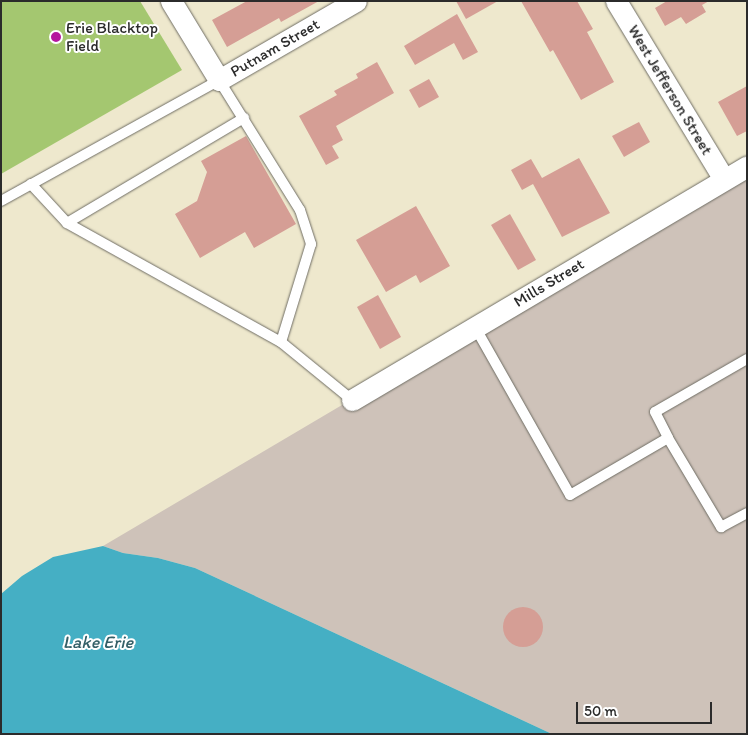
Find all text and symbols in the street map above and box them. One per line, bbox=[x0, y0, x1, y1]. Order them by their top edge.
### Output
street label: Putnam Street bbox=[227, 15, 323, 81]
place label: Erie Blacktop Field bbox=[66, 18, 157, 56]
street label: West Jefferson Street bbox=[623, 21, 717, 159]
marker: Erie Blacktop Field bbox=[50, 31, 62, 43]
street label: Mills Street bbox=[510, 254, 588, 312]
water label: Lake Erie bbox=[63, 631, 133, 653]
scale bar bbox=[578, 692, 714, 724]
text: 50 m bbox=[584, 702, 617, 720]

